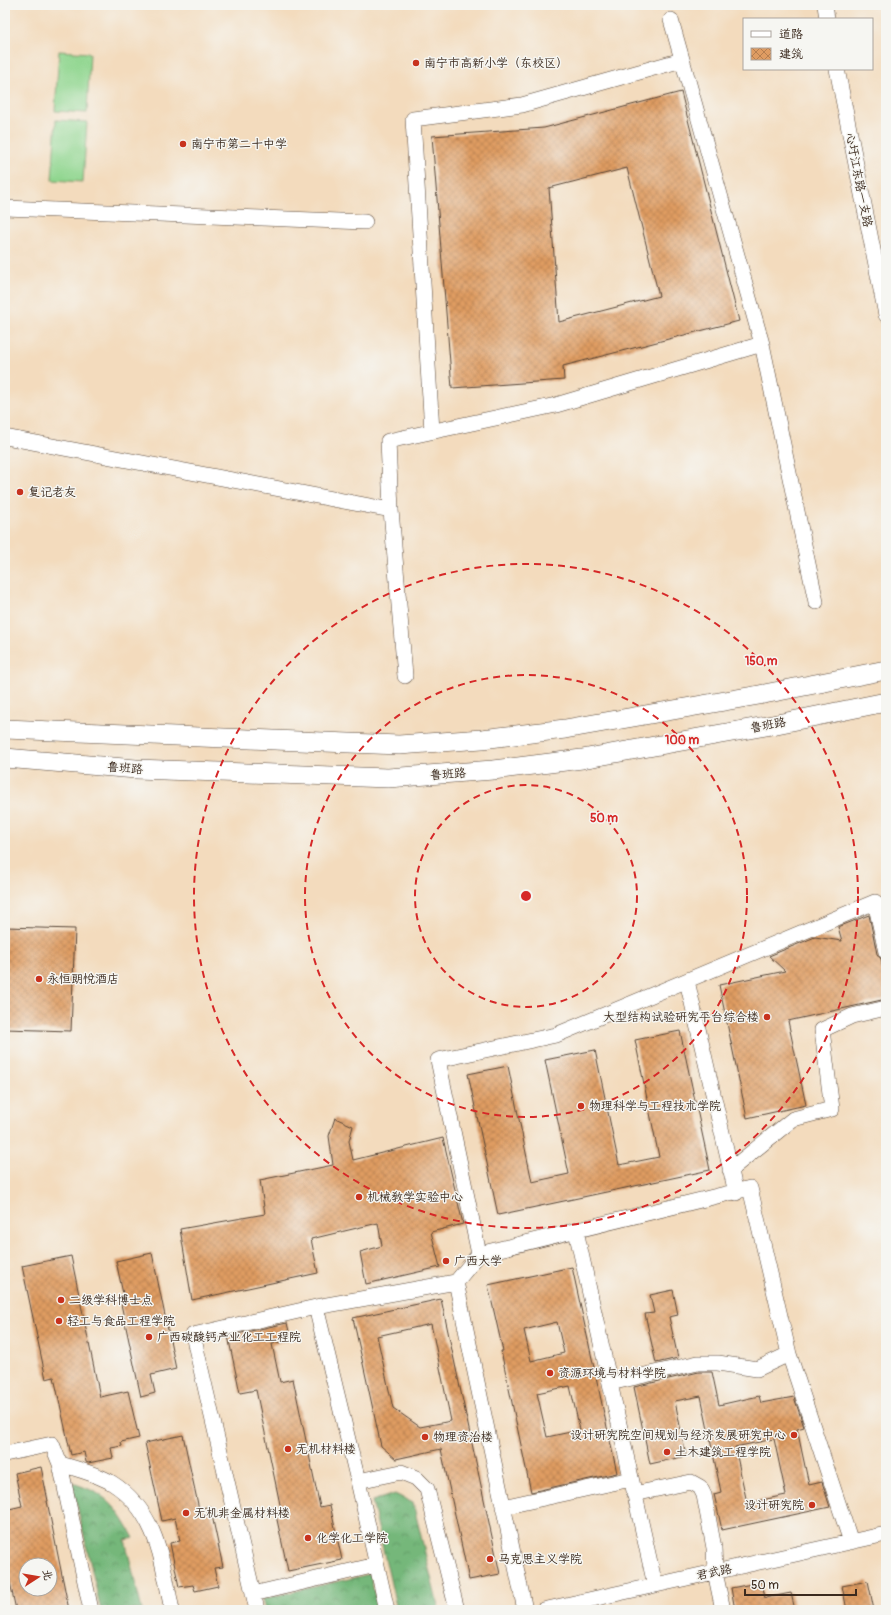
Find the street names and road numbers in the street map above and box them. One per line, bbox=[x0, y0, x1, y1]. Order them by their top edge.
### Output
street label: 心圩江东路一支路 bbox=[842, 132, 875, 229]
street label: 鲁班路 bbox=[749, 715, 787, 736]
street label: 鲁班路 bbox=[106, 760, 143, 777]
street label: 鲁班路 bbox=[430, 766, 467, 783]
street label: 君武路 bbox=[695, 1561, 733, 1584]

